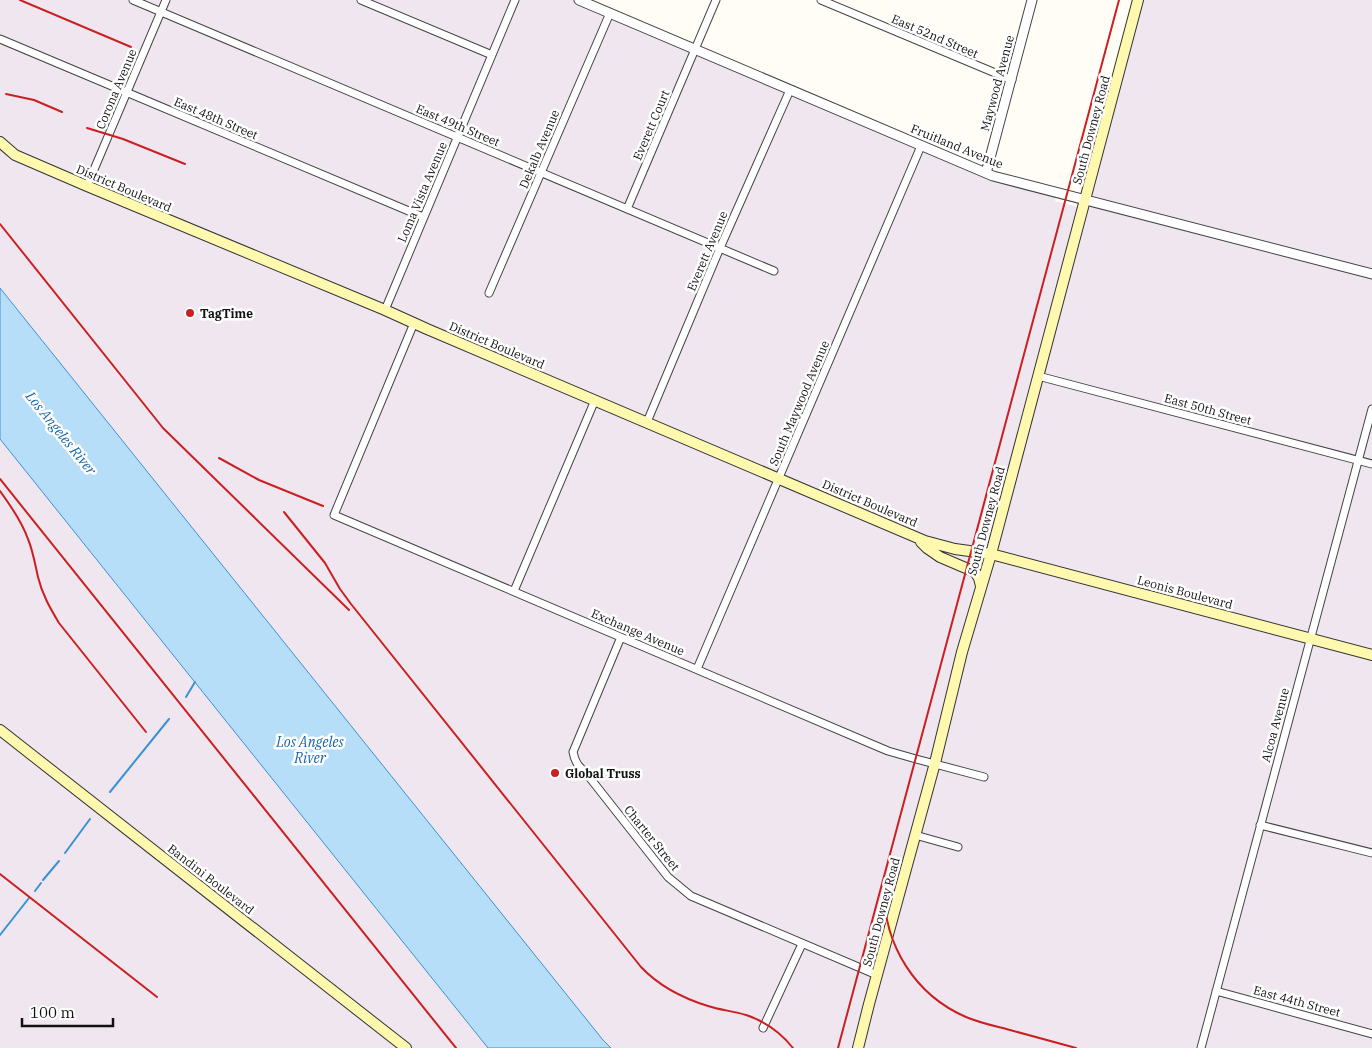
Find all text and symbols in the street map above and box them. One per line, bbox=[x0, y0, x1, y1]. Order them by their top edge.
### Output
street label: East 52nd Street bbox=[889, 11, 981, 61]
street label: Maywood Avenue bbox=[977, 33, 1017, 133]
street label: Corona Avenue bbox=[92, 47, 140, 131]
street label: South Downey Road bbox=[1069, 74, 1113, 186]
street label: Everett Court bbox=[629, 88, 673, 162]
street label: East 48th Street bbox=[172, 94, 260, 142]
street label: East 49th Street bbox=[414, 101, 502, 149]
street label: Dekalb Avenue bbox=[516, 107, 562, 191]
street label: Fruitland Avenue bbox=[909, 121, 1005, 171]
street label: Loma Vista Avenue bbox=[394, 139, 450, 245]
street label: District Boulevard bbox=[74, 161, 174, 215]
street label: Everett Avenue bbox=[683, 209, 731, 293]
place label: TagTime bbox=[200, 306, 253, 321]
marker: TagTime bbox=[184, 307, 196, 319]
street label: District Boulevard bbox=[447, 318, 547, 372]
street label: South Maywood Avenue bbox=[766, 338, 832, 468]
water label: Los Angeles River bbox=[21, 387, 101, 479]
street label: East 50th Street bbox=[1163, 390, 1253, 428]
street label: South Downey Road bbox=[964, 465, 1008, 577]
street label: District Boulevard bbox=[820, 476, 920, 530]
street label: Leonis Boulevard bbox=[1136, 572, 1234, 612]
street label: Exchange Avenue bbox=[589, 606, 687, 658]
street label: Alcoa Avenue bbox=[1258, 686, 1292, 764]
water label: Los Angeles River bbox=[275, 733, 345, 767]
place label: Global Truss bbox=[565, 766, 641, 781]
marker: Global Truss bbox=[549, 767, 561, 779]
street label: Charter Street bbox=[621, 802, 683, 874]
street label: Bandini Boulevard bbox=[165, 841, 257, 917]
street label: South Downey Road bbox=[859, 856, 903, 968]
street label: East 44th Street bbox=[1252, 982, 1342, 1020]
scale bar bbox=[22, 996, 114, 1028]
text: 100 m bbox=[30, 1003, 75, 1022]

